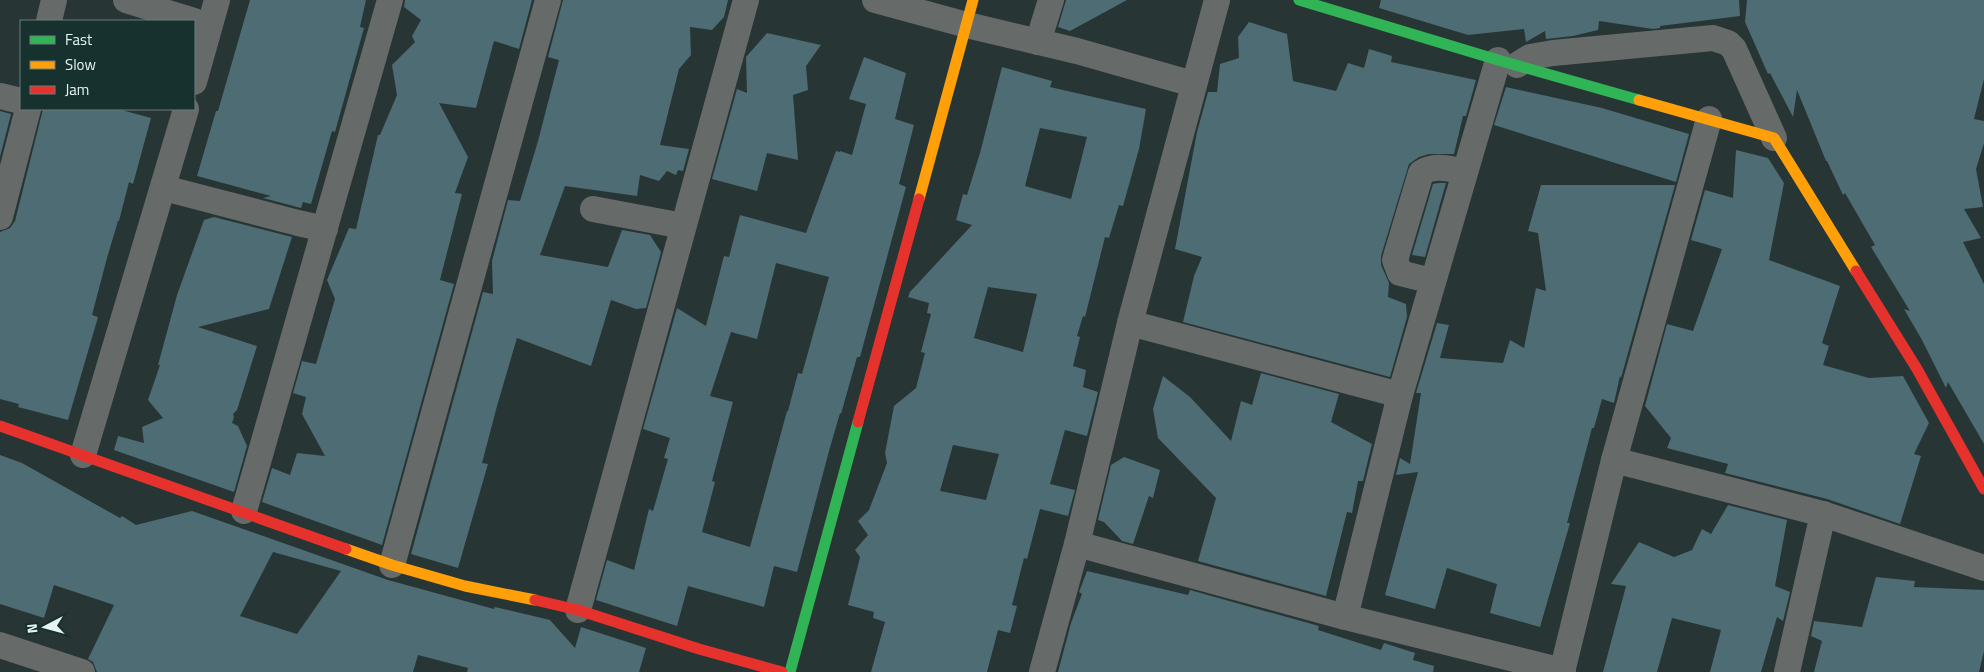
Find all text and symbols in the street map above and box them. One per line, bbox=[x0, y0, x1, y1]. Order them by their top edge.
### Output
legend bbox=[20, 20, 195, 110]
text: Fast bbox=[65, 28, 93, 51]
text: Slow bbox=[65, 53, 96, 76]
text: Jam bbox=[65, 78, 89, 101]
north arrow bbox=[20, 602, 70, 652]
text: N bbox=[21, 622, 43, 634]

